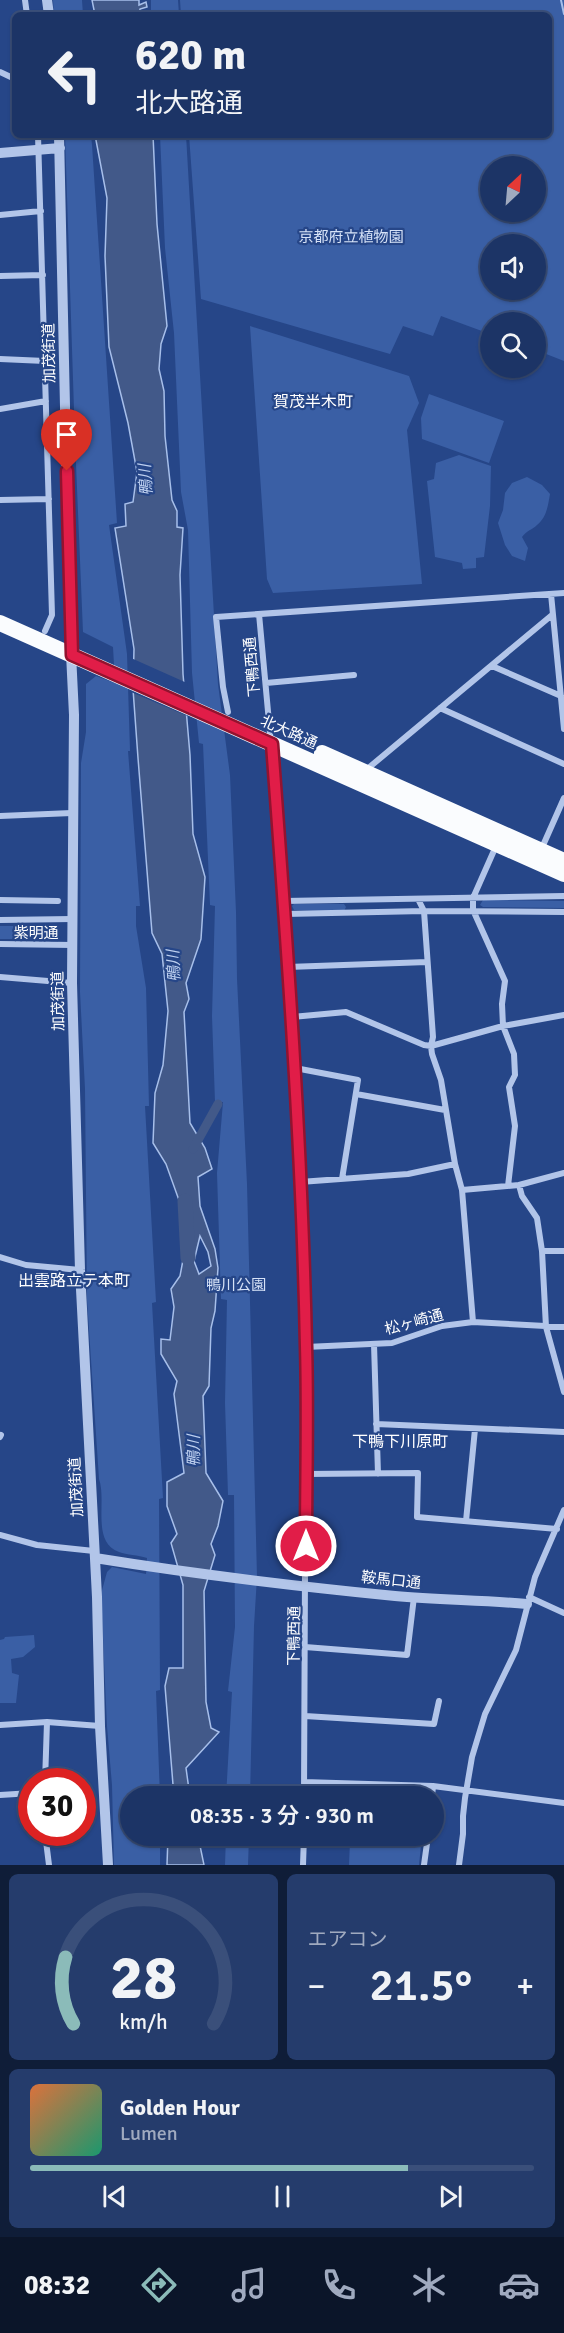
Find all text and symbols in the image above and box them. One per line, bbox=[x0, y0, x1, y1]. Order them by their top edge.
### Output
text: 620 m bbox=[135, 30, 246, 81]
icon: left bbox=[36, 36, 114, 114]
text: 北大路通 bbox=[135, 87, 243, 120]
north arrow bbox=[480, 156, 546, 222]
map controls bbox=[480, 156, 546, 378]
park label: 京都府立植物園 bbox=[298, 228, 404, 246]
button: sound bbox=[480, 234, 546, 300]
button: search bbox=[480, 312, 546, 378]
street label: 加茂街道 bbox=[39, 323, 59, 383]
district label: 賀茂半木町 bbox=[273, 392, 353, 412]
pin bbox=[41, 409, 92, 471]
icon: arrive bbox=[50, 418, 83, 451]
water label: 鴨川 bbox=[135, 461, 157, 497]
street label: 下鴨西通 bbox=[240, 636, 264, 698]
street label: 北大路通 bbox=[258, 712, 320, 752]
street label: 紫明通 bbox=[13, 924, 59, 942]
water label: 鴨川 bbox=[163, 948, 185, 983]
street label: 加茂街道 bbox=[48, 971, 68, 1031]
district label: 出雲路立テ本町 bbox=[18, 1271, 130, 1291]
park label: 鴨川公園 bbox=[206, 1276, 266, 1294]
street label: 松ヶ崎通 bbox=[383, 1306, 445, 1338]
district label: 下鴨下川原町 bbox=[352, 1432, 448, 1452]
water label: 鴨川 bbox=[184, 1433, 204, 1467]
street label: 加茂街道 bbox=[65, 1457, 87, 1517]
position arrow bbox=[274, 1514, 338, 1578]
street label: 鞍馬口通 bbox=[360, 1568, 422, 1592]
street label: 下鴨西通 bbox=[284, 1606, 304, 1666]
speed limit sign: 30 bbox=[18, 1768, 96, 1846]
text: 08:35 · 3 分 · 930 m bbox=[190, 1802, 374, 1829]
text: エアコン bbox=[308, 1927, 388, 1952]
text: 28 bbox=[110, 1939, 177, 2016]
text: 21.5° bbox=[369, 1958, 472, 2013]
text: − bbox=[308, 1966, 325, 2007]
text: + bbox=[516, 1966, 534, 2007]
text: km/h bbox=[119, 2009, 168, 2035]
text: Golden Hour bbox=[120, 2094, 240, 2121]
text: Lumen bbox=[120, 2121, 178, 2146]
icon: previous bbox=[98, 2180, 131, 2213]
icon: pause bbox=[266, 2180, 299, 2213]
icon: next bbox=[434, 2180, 467, 2213]
icon: directions bbox=[138, 2264, 180, 2306]
icon: music bbox=[228, 2264, 270, 2306]
icon: phone bbox=[318, 2264, 360, 2306]
icon: climate bbox=[408, 2264, 450, 2306]
icon: car bbox=[498, 2264, 540, 2306]
text: 08:32 bbox=[24, 2269, 90, 2302]

